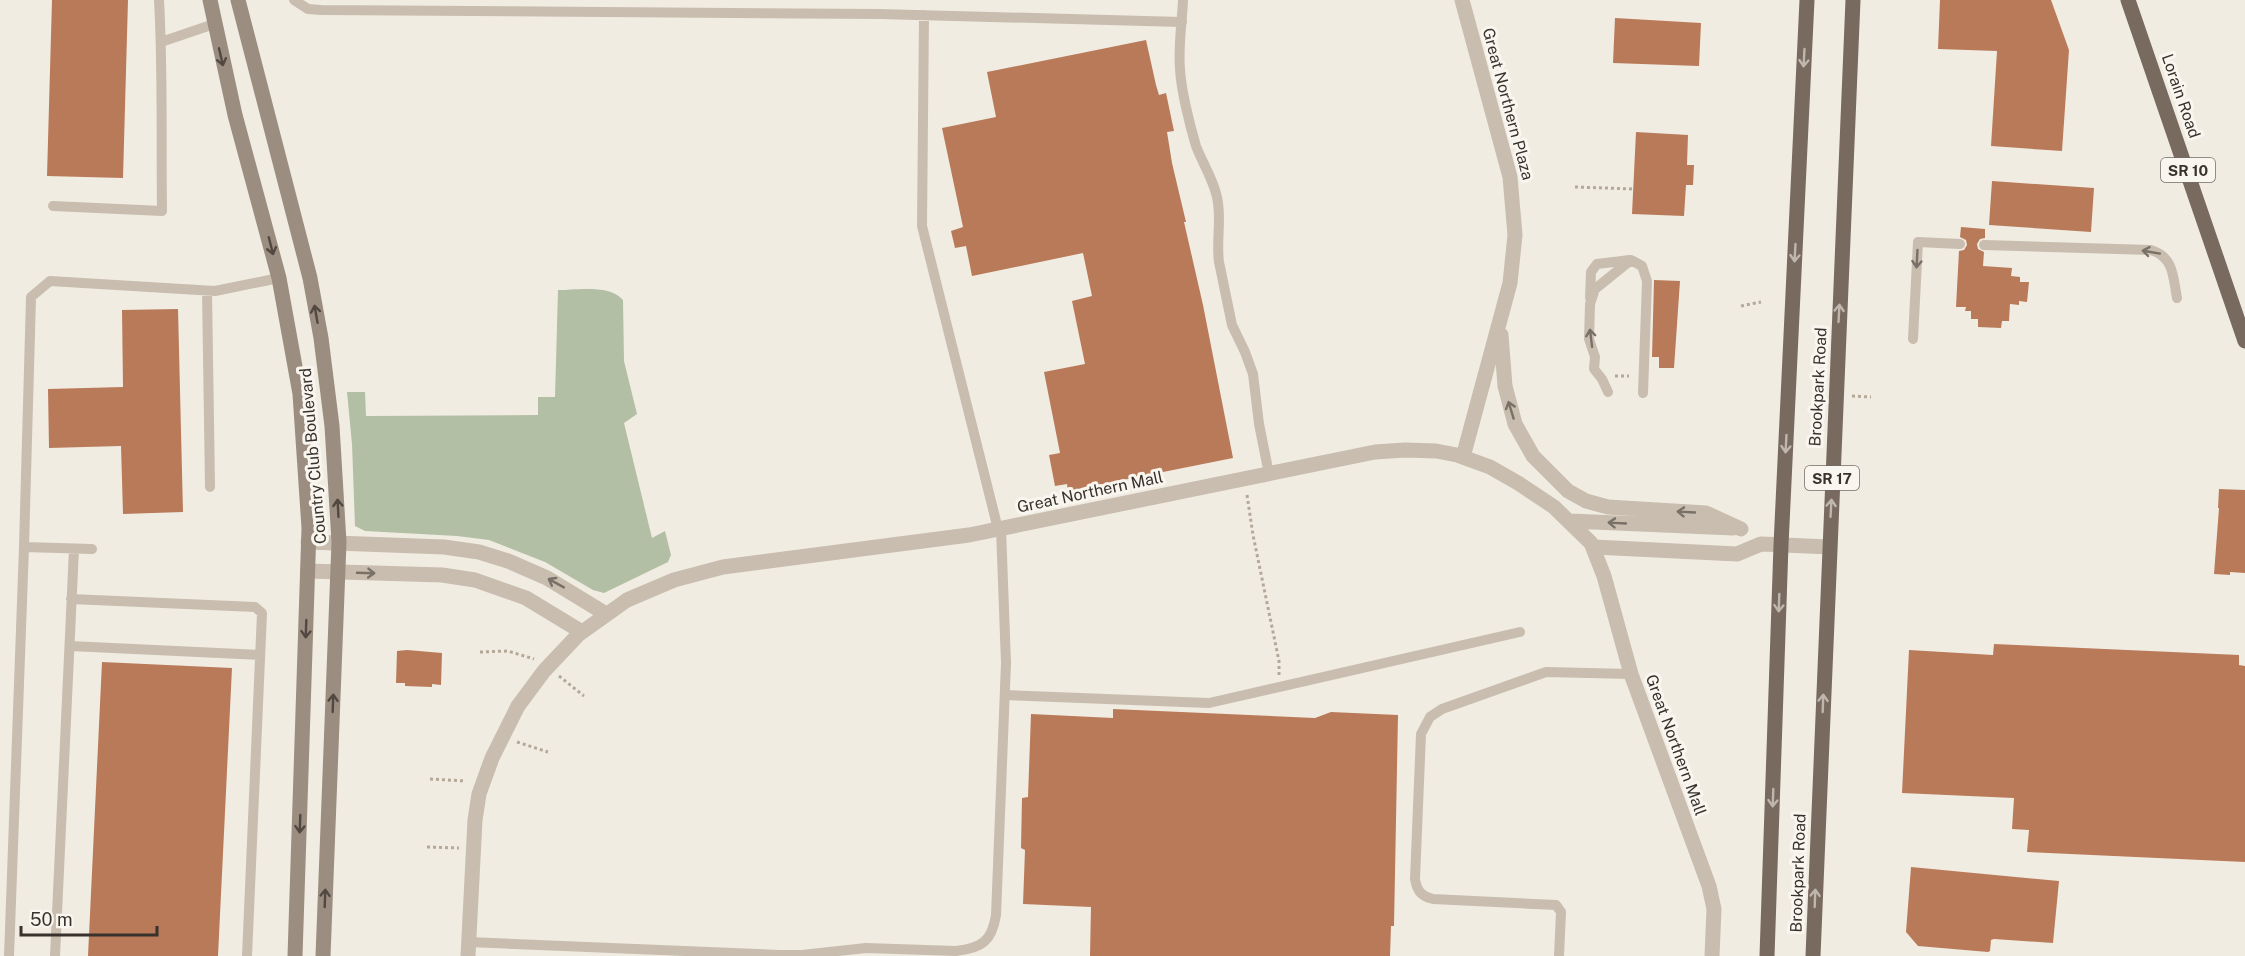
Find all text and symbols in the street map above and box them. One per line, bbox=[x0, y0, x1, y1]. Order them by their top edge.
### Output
street label: Great Northern Plaza bbox=[1479, 26, 1537, 182]
one-way arrow bbox=[216, 47, 228, 66]
one-way arrow bbox=[1798, 48, 1809, 68]
street label: Lorain Road bbox=[2158, 51, 2204, 141]
road number: SR 10 bbox=[2161, 158, 2215, 182]
one-way arrow bbox=[265, 236, 277, 255]
one-way arrow bbox=[1789, 243, 1800, 263]
one-way arrow bbox=[2142, 246, 2161, 257]
one-way arrow bbox=[1911, 248, 1922, 268]
one-way arrow bbox=[1834, 304, 1845, 324]
one-way arrow bbox=[310, 305, 321, 325]
street label: Brookpark Road bbox=[1805, 327, 1831, 447]
one-way arrow bbox=[1585, 329, 1596, 348]
street label: Country Club Boulevard bbox=[296, 367, 330, 545]
one-way arrow bbox=[1505, 401, 1516, 420]
one-way arrow bbox=[1780, 433, 1792, 453]
road number: SR 17 bbox=[1805, 466, 1859, 490]
street label: Great Northern Mall bbox=[1015, 467, 1165, 517]
one-way arrow bbox=[332, 498, 343, 518]
one-way arrow bbox=[1825, 498, 1836, 518]
one-way arrow bbox=[1677, 506, 1697, 517]
one-way arrow bbox=[1607, 518, 1627, 529]
one-way arrow bbox=[356, 567, 376, 578]
one-way arrow bbox=[548, 577, 565, 589]
one-way arrow bbox=[1774, 593, 1785, 613]
one-way arrow bbox=[300, 619, 312, 639]
street label: Great Northern Mall bbox=[1642, 672, 1710, 818]
one-way arrow bbox=[328, 693, 339, 713]
one-way arrow bbox=[1817, 693, 1829, 713]
one-way arrow bbox=[1767, 787, 1778, 807]
street label: Brookpark Road bbox=[1786, 813, 1810, 933]
one-way arrow bbox=[294, 814, 305, 834]
one-way arrow bbox=[320, 888, 331, 908]
one-way arrow bbox=[1810, 888, 1821, 908]
scale bar bbox=[21, 899, 158, 937]
text: 50 m bbox=[30, 909, 73, 930]

